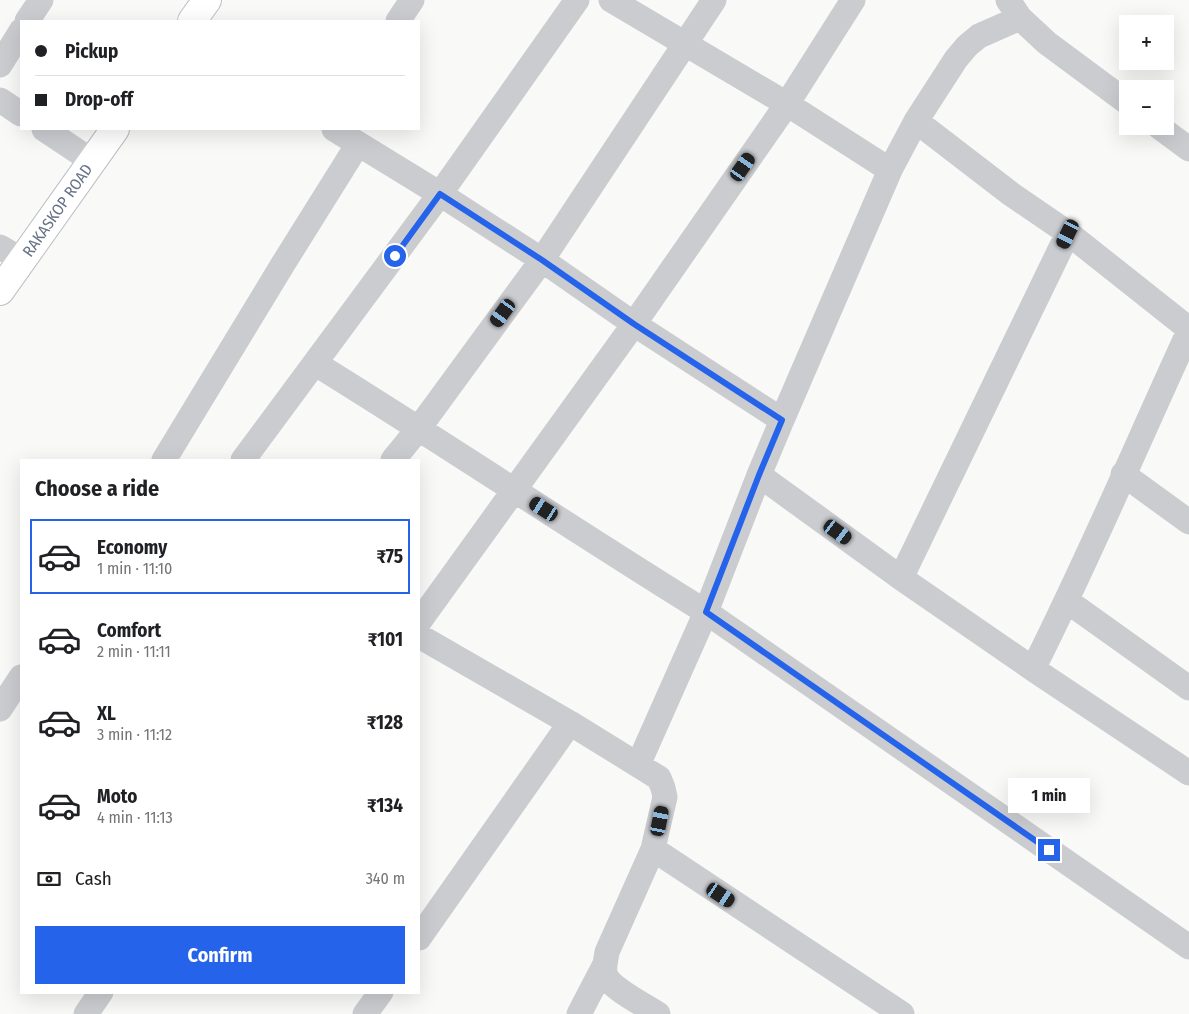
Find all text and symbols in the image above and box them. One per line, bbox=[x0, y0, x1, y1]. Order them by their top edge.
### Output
map controls bbox=[1119, 15, 1174, 135]
button: + bbox=[1119, 15, 1174, 70]
text: Pickup bbox=[65, 40, 118, 63]
button: − bbox=[1119, 80, 1174, 135]
text: Drop-off bbox=[65, 88, 133, 111]
car bbox=[728, 150, 757, 184]
street label: RAKASKOP ROAD bbox=[18, 160, 96, 260]
car bbox=[1054, 217, 1081, 251]
route start bbox=[384, 245, 406, 267]
car bbox=[488, 296, 517, 330]
text: Choose a ride bbox=[35, 475, 159, 502]
car bbox=[527, 495, 560, 523]
car bbox=[821, 517, 854, 547]
icon: car bbox=[37, 534, 82, 579]
text: Economy bbox=[97, 536, 167, 559]
text: ₹75 bbox=[376, 545, 403, 568]
text: 1 min · 11:10 bbox=[97, 559, 172, 578]
icon: car bbox=[37, 617, 82, 662]
text: Comfort bbox=[97, 619, 161, 642]
text: ₹101 bbox=[368, 628, 403, 651]
text: 2 min · 11:11 bbox=[97, 642, 171, 661]
icon: car bbox=[37, 700, 82, 745]
text: XL bbox=[97, 702, 116, 725]
text: ₹128 bbox=[367, 711, 403, 734]
text: 3 min · 11:12 bbox=[97, 725, 172, 744]
callout: 1 min bbox=[1008, 778, 1090, 812]
icon: car bbox=[37, 783, 82, 828]
text: Moto bbox=[97, 785, 137, 808]
text: 1 min bbox=[1032, 786, 1066, 805]
text: ₹134 bbox=[367, 794, 403, 817]
car bbox=[649, 805, 670, 837]
text: 4 min · 11:13 bbox=[97, 808, 173, 827]
route end bbox=[1038, 839, 1060, 861]
icon: cash bbox=[35, 865, 63, 893]
text: Cash bbox=[75, 867, 112, 890]
text: 340 m bbox=[366, 869, 405, 888]
car bbox=[704, 880, 737, 910]
button: Confirm bbox=[35, 926, 405, 984]

